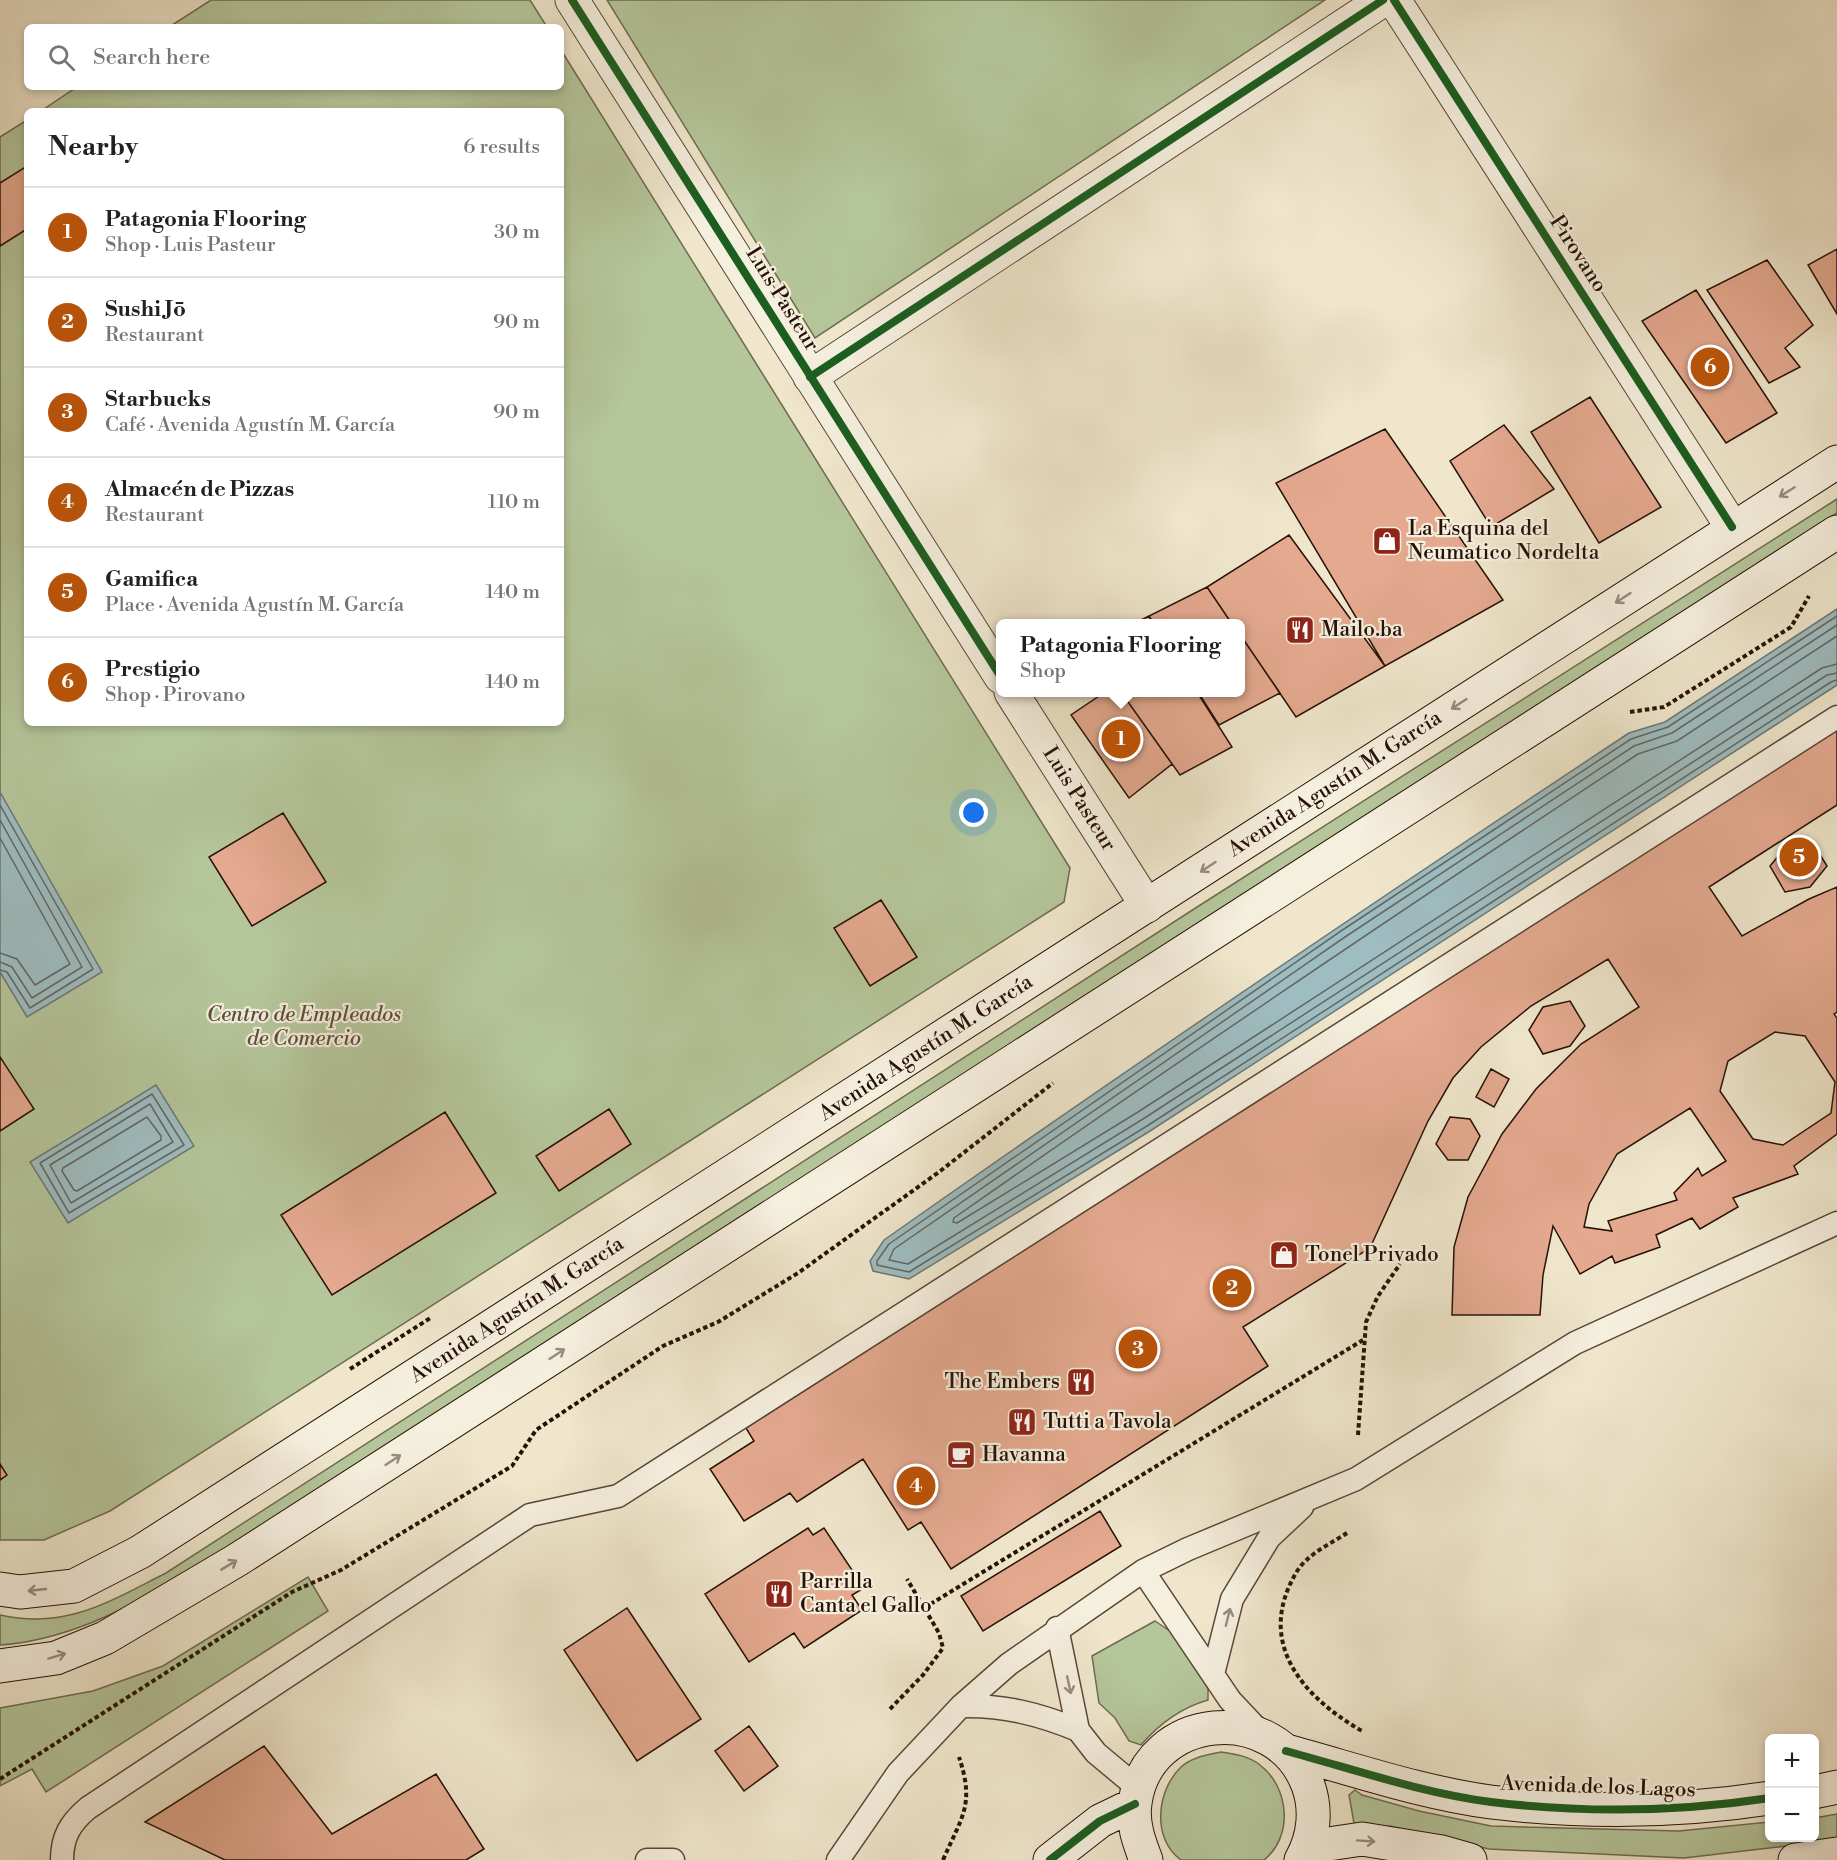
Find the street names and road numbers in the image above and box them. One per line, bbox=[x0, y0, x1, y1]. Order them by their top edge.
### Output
street label: Pirovano bbox=[1543, 211, 1613, 297]
street label: Luis Pasteur bbox=[740, 242, 824, 356]
street label: Avenida Agustín M. García bbox=[1222, 705, 1447, 863]
street label: Luis Pasteur bbox=[1037, 742, 1121, 856]
street label: Avenida Agustín M. García bbox=[813, 969, 1038, 1127]
street label: Avenida Agustín M. García bbox=[404, 1231, 629, 1389]
street label: Avenida de los Lagos bbox=[1499, 1771, 1696, 1803]

